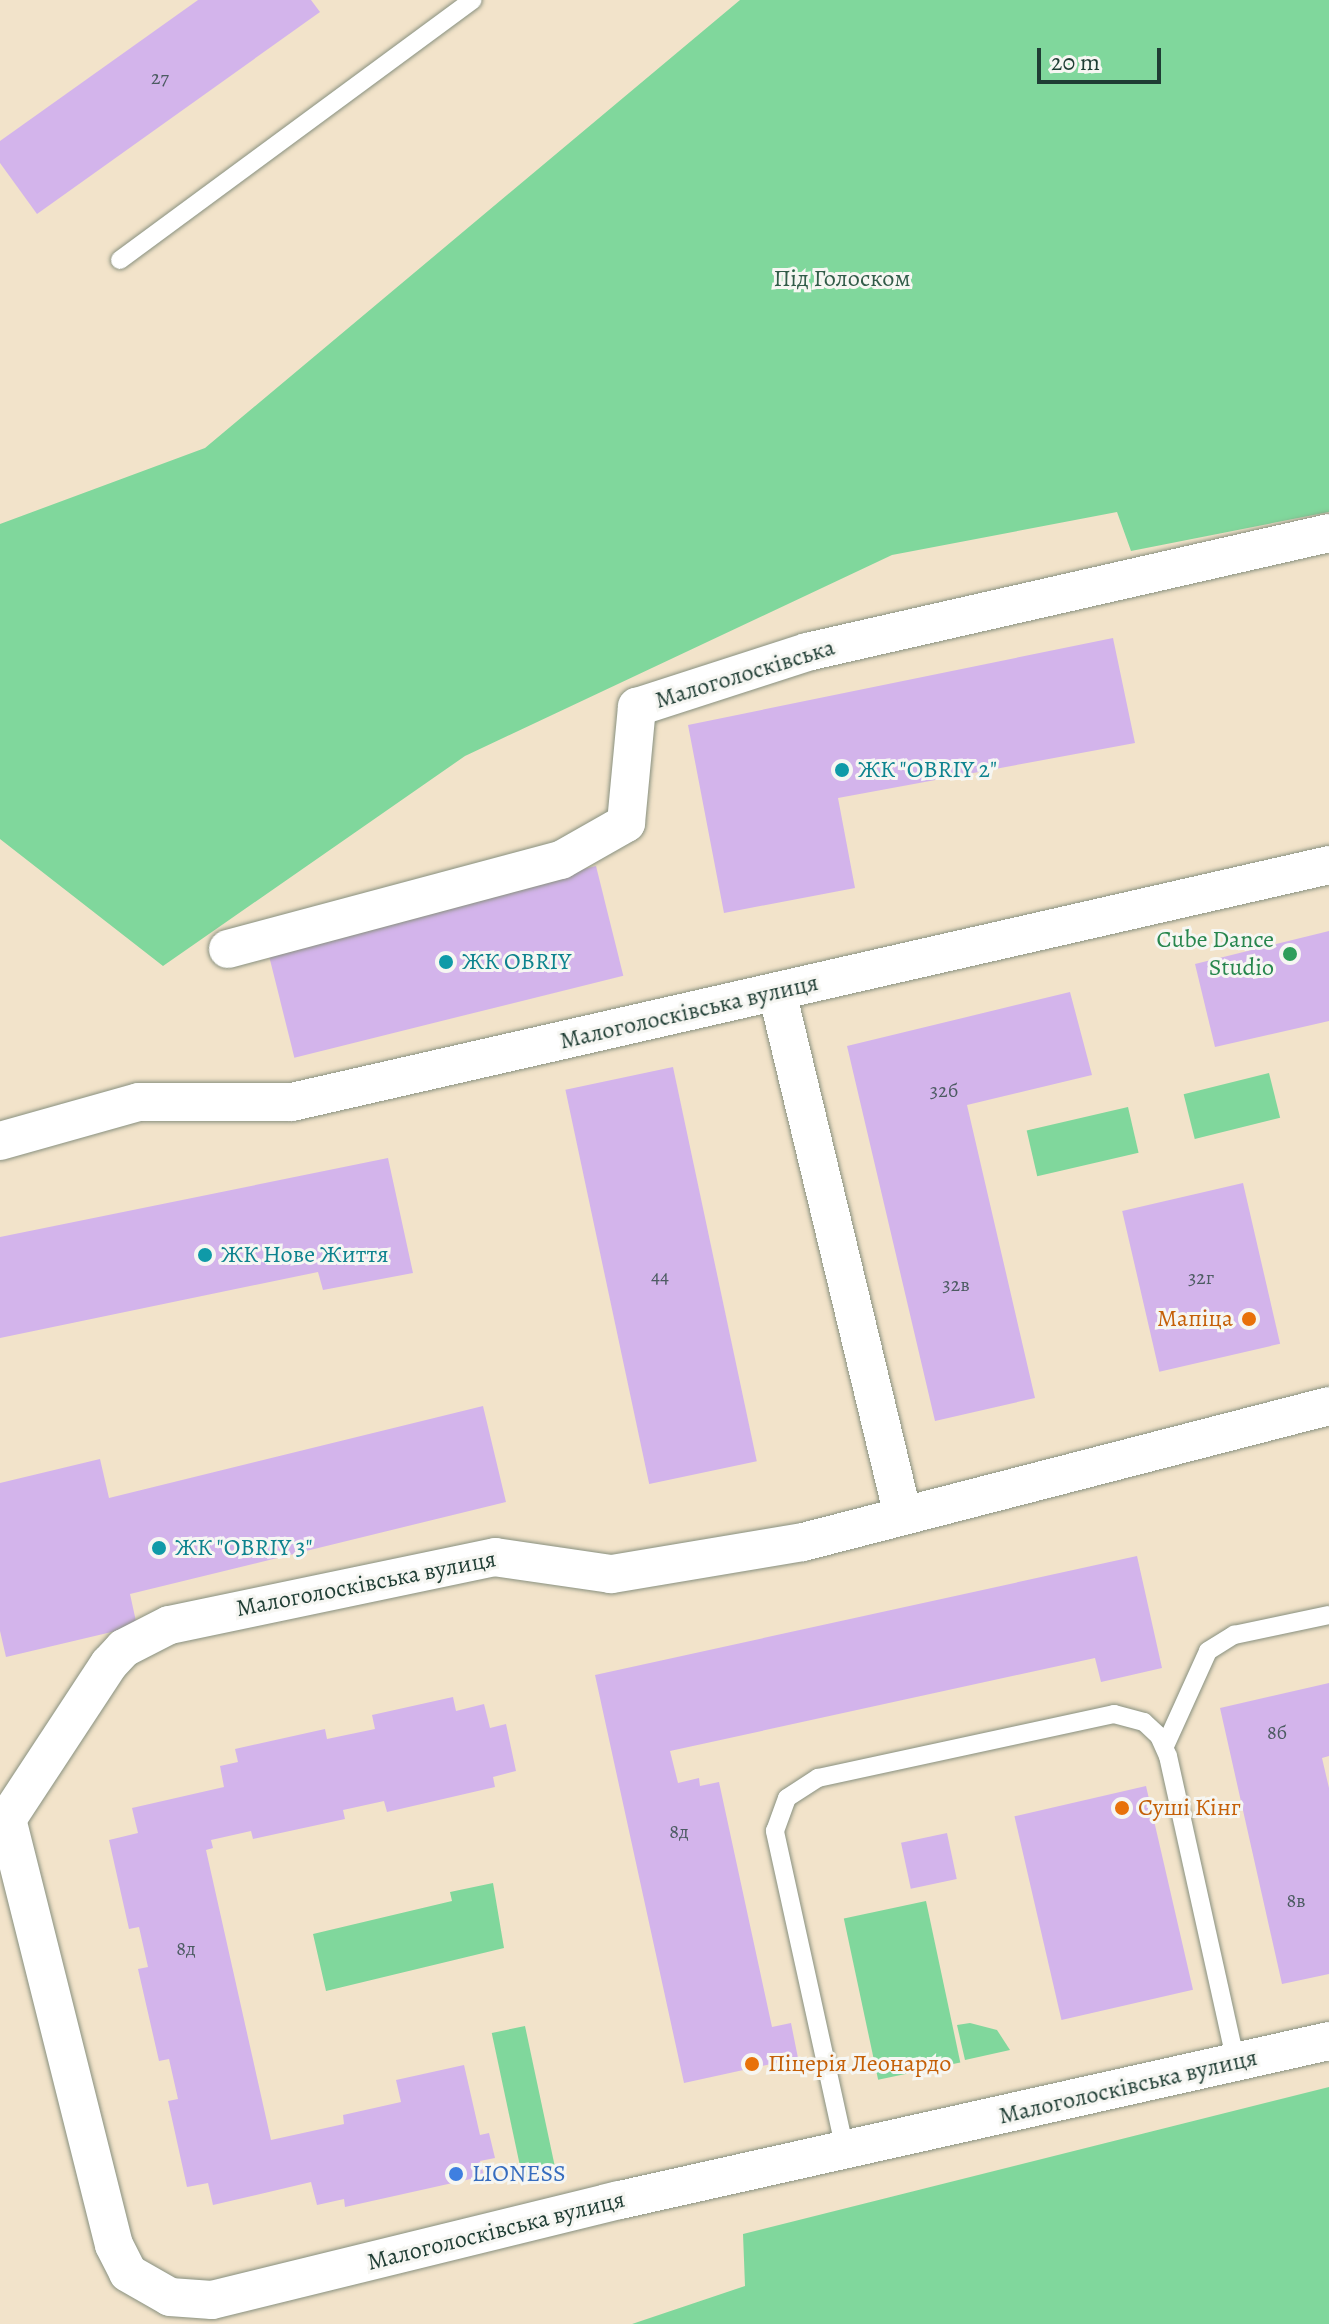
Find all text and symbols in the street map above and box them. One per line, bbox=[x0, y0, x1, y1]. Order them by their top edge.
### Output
scale bar bbox=[1041, 32, 1165, 82]
text: 20 m bbox=[1051, 46, 1100, 78]
house number: 27 bbox=[151, 65, 169, 89]
park label: Під Голоском bbox=[773, 265, 911, 293]
street label: Малоголосківська bbox=[652, 633, 838, 715]
place label: ЖК "OBRIY 2" bbox=[858, 756, 998, 784]
marker: ЖК "OBRIY 2" bbox=[833, 761, 851, 779]
place label: Cube Dance Studio bbox=[1157, 926, 1274, 982]
marker: Cube Dance Studio bbox=[1281, 945, 1299, 963]
place label: ЖК OBRIY bbox=[462, 948, 571, 976]
marker: ЖК OBRIY bbox=[437, 953, 455, 971]
street label: Малоголосківська вулиця bbox=[557, 968, 821, 1056]
house number: 32б bbox=[930, 1078, 958, 1102]
place label: ЖК Нове Життя bbox=[221, 1241, 389, 1269]
marker: ЖК Нове Життя bbox=[196, 1246, 214, 1264]
house number: 44 bbox=[651, 1264, 669, 1288]
house number: 32г bbox=[1188, 1265, 1214, 1289]
house number: 32в bbox=[942, 1272, 970, 1296]
place label: Мапіца bbox=[1157, 1305, 1233, 1333]
marker: Мапіца bbox=[1240, 1310, 1258, 1328]
place label: ЖК "OBRIY 3" bbox=[175, 1534, 313, 1562]
marker: ЖК "OBRIY 3" bbox=[150, 1539, 168, 1557]
street label: Малоголосківська вулиця bbox=[234, 1545, 498, 1623]
house number: 8б bbox=[1267, 1720, 1287, 1744]
place label: Суші Кінг bbox=[1138, 1794, 1241, 1822]
marker: Суші Кінг bbox=[1113, 1799, 1131, 1817]
house number: 8д bbox=[669, 1819, 689, 1843]
house number: 8в bbox=[1286, 1888, 1306, 1912]
house number: 8д bbox=[176, 1936, 196, 1960]
street label: Малоголосківська вулиця bbox=[996, 2043, 1260, 2131]
place label: Піцерія Леонардо bbox=[768, 2050, 951, 2078]
marker: Піцерія Леонардо bbox=[743, 2055, 761, 2073]
place label: LIONESS bbox=[472, 2160, 566, 2188]
marker: LIONESS bbox=[447, 2165, 465, 2183]
street label: Малоголосківська вулиця bbox=[364, 2185, 628, 2277]

